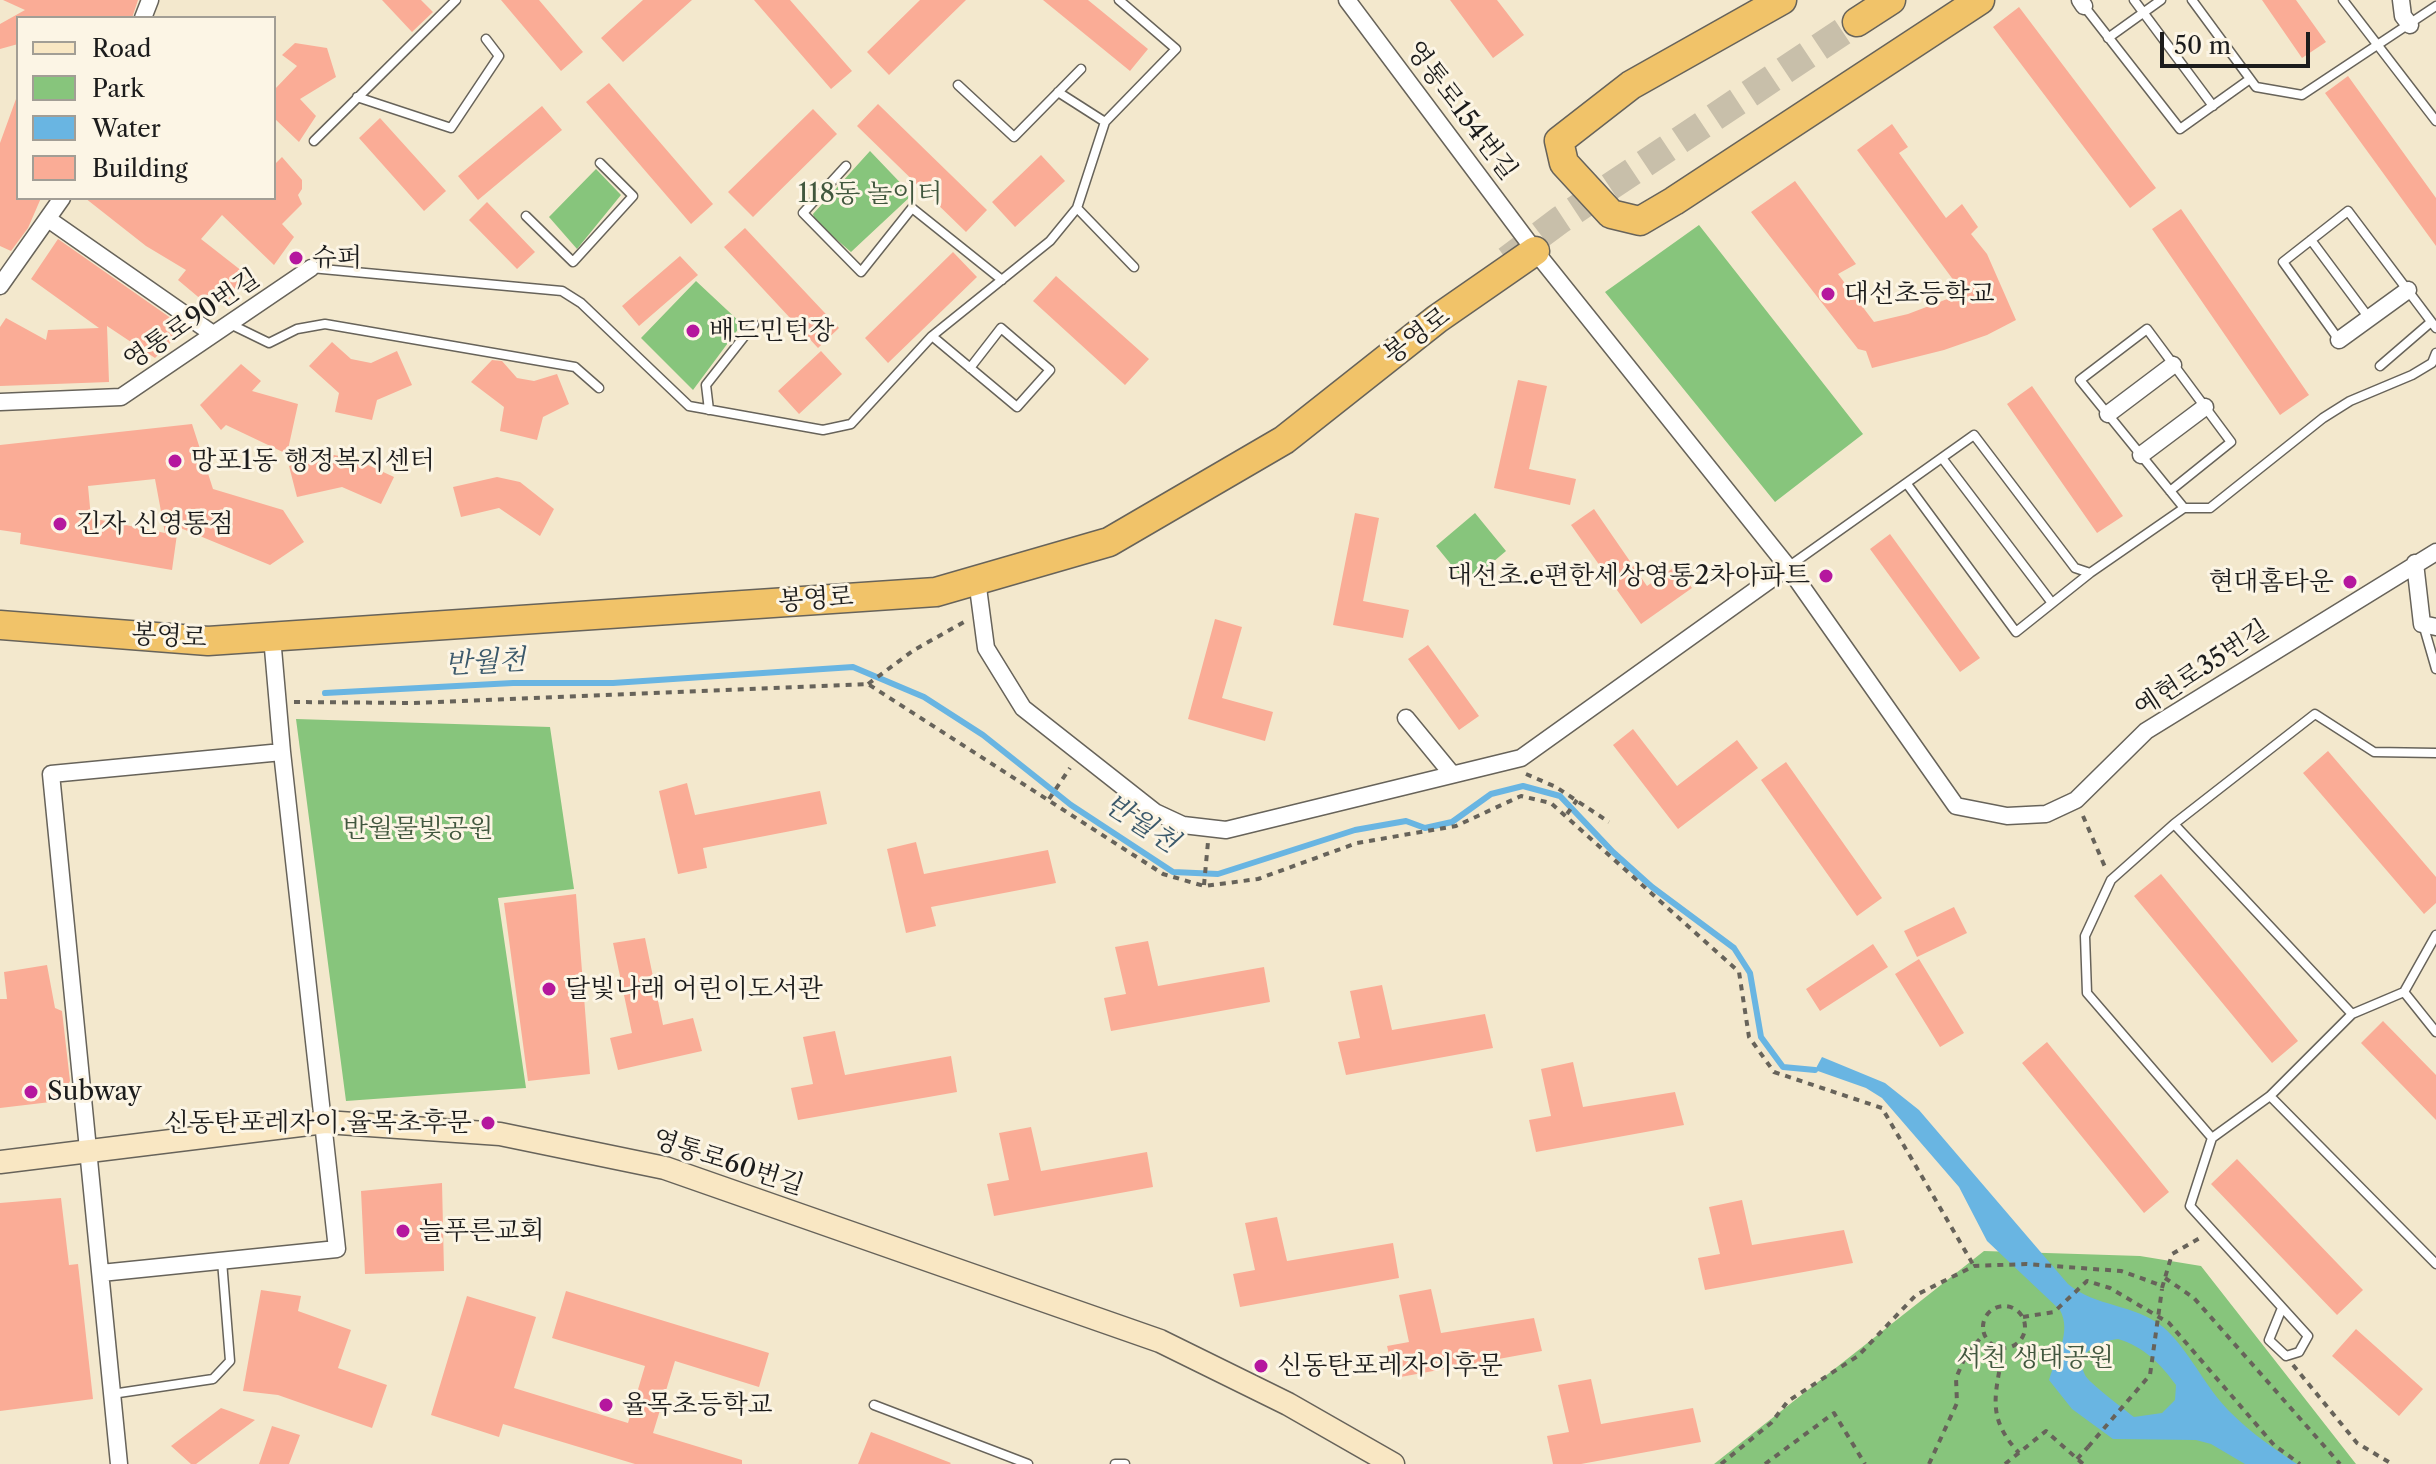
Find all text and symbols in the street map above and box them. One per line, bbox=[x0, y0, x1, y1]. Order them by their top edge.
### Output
legend bbox=[16, 16, 276, 200]
scale bar bbox=[2164, 16, 2314, 66]
text: 50 m bbox=[2174, 31, 2231, 60]
text: Road bbox=[92, 34, 151, 63]
street label: 영통로154번길 bbox=[1399, 35, 1523, 187]
text: Park bbox=[92, 74, 144, 103]
text: Water bbox=[92, 114, 161, 143]
text: Building bbox=[92, 154, 188, 183]
park label: 118동 놀이터 bbox=[798, 178, 942, 210]
place label: 슈퍼 bbox=[312, 242, 362, 274]
marker: 슈퍼 bbox=[287, 249, 305, 267]
street label: 영통로90번길 bbox=[118, 263, 266, 377]
place label: 대선초등학교 bbox=[1844, 278, 1995, 310]
marker: 대선초등학교 bbox=[1819, 285, 1837, 303]
street label: 봉영로 bbox=[1378, 301, 1456, 371]
place label: 배드민턴장 bbox=[709, 315, 835, 347]
marker: 배드민턴장 bbox=[684, 322, 702, 340]
place label: 망포1동 행정복지센터 bbox=[191, 445, 435, 477]
marker: 망포1동 행정복지센터 bbox=[166, 452, 184, 470]
place label: 긴자 신영통점 bbox=[76, 508, 234, 540]
marker: 긴자 신영통점 bbox=[51, 515, 69, 533]
place label: 대선초.e편한세상영통2차아파트 bbox=[1447, 560, 1810, 592]
place label: 현대홈타운 bbox=[2208, 566, 2334, 598]
marker: 대선초.e편한세상영통2차아파트 bbox=[1817, 567, 1835, 585]
marker: 현대홈타운 bbox=[2341, 573, 2359, 591]
street label: 봉영로 bbox=[777, 582, 855, 618]
street label: 예현로35번길 bbox=[2129, 614, 2275, 724]
street label: 봉영로 bbox=[131, 619, 207, 655]
water label: 반월천 bbox=[444, 644, 526, 682]
water label: 반월천 bbox=[1098, 788, 1184, 860]
park label: 반월물빛공원 bbox=[343, 813, 493, 845]
place label: 달빛나래 어린이도서관 bbox=[565, 973, 823, 1005]
marker: 달빛나래 어린이도서관 bbox=[540, 980, 558, 998]
place label: Subway bbox=[47, 1076, 142, 1108]
marker: Subway bbox=[22, 1083, 40, 1101]
place label: 신동탄포레자이.율목초후문 bbox=[164, 1107, 472, 1139]
marker: 신동탄포레자이.율목초후문 bbox=[479, 1114, 497, 1132]
street label: 영통로60번길 bbox=[648, 1124, 808, 1202]
place label: 늘푸른교회 bbox=[419, 1215, 545, 1247]
marker: 늘푸른교회 bbox=[394, 1222, 412, 1240]
park label: 서천 생태공원 bbox=[1956, 1342, 2114, 1374]
place label: 신동탄포레자이후문 bbox=[1277, 1350, 1503, 1382]
marker: 신동탄포레자이후문 bbox=[1252, 1357, 1270, 1375]
place label: 율목초등학교 bbox=[622, 1389, 773, 1421]
marker: 율목초등학교 bbox=[597, 1396, 615, 1414]

